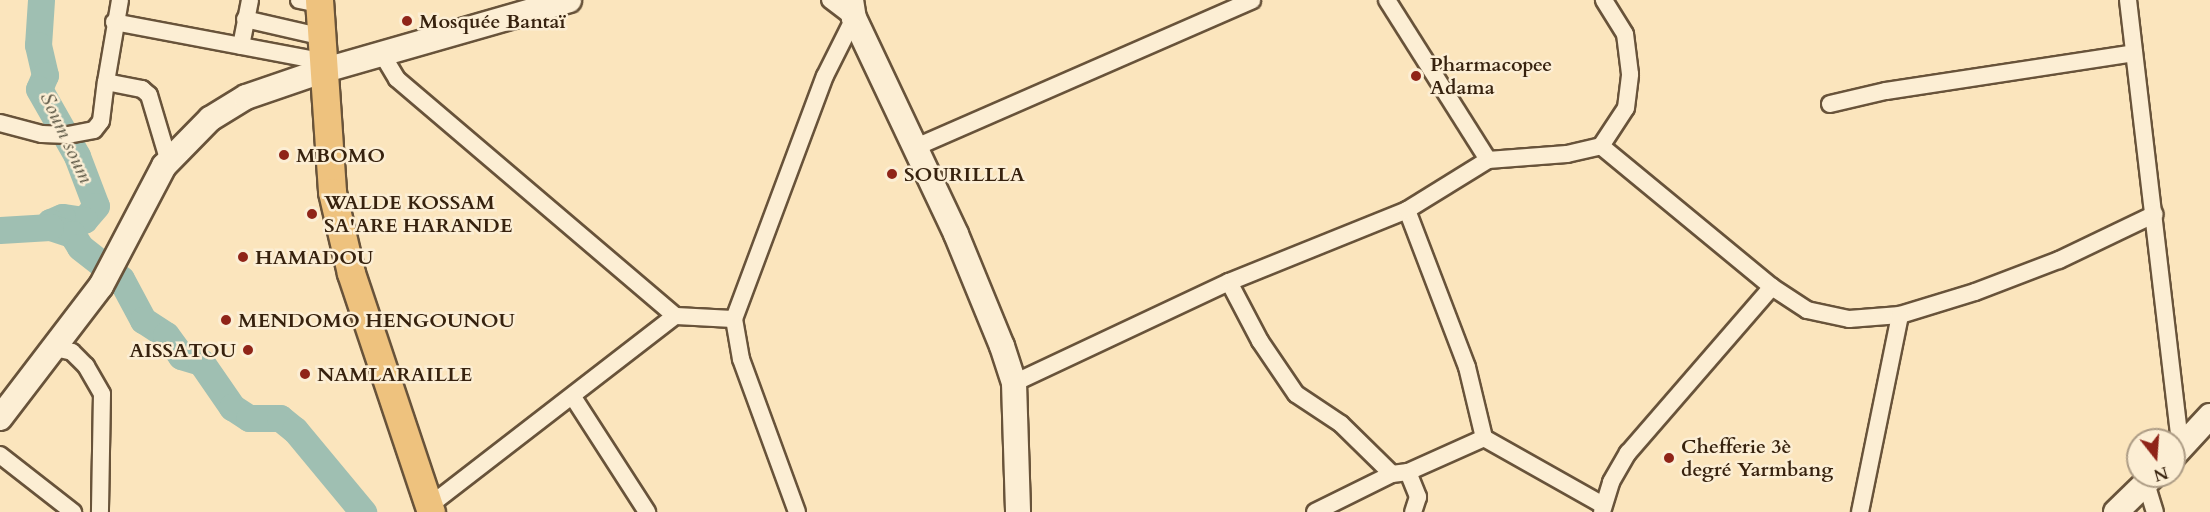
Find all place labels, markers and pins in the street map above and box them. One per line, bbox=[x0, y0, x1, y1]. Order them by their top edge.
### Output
place label: Mosquée Bantaï bbox=[419, 9, 566, 33]
marker: Mosquée Bantaï bbox=[400, 14, 414, 28]
place label: Pharmacopee Adama bbox=[1430, 52, 1552, 99]
marker: Pharmacopee Adama bbox=[1407, 67, 1425, 85]
place label: MBOMO bbox=[296, 143, 385, 167]
marker: MBOMO bbox=[277, 148, 291, 162]
place label: SOURILLLA bbox=[904, 162, 1025, 186]
marker: SOURILLLA bbox=[885, 167, 899, 181]
place label: WALDE KOSSAM SA'ARE HARANDE bbox=[324, 190, 513, 237]
marker: WALDE KOSSAM SA'ARE HARANDE bbox=[305, 207, 319, 221]
place label: HAMADOU bbox=[255, 245, 373, 269]
marker: HAMADOU bbox=[236, 250, 250, 264]
place label: MENDOMO HENGOUNOU bbox=[238, 308, 515, 332]
marker: MENDOMO HENGOUNOU bbox=[219, 313, 233, 327]
place label: AISSATOU bbox=[129, 338, 236, 362]
marker: AISSATOU bbox=[241, 343, 255, 357]
place label: NAMLARAILLE bbox=[317, 362, 472, 386]
marker: NAMLARAILLE bbox=[298, 367, 312, 381]
place label: Chefferie 3è degré Yarmbang bbox=[1681, 434, 1833, 481]
marker: Chefferie 3è degré Yarmbang bbox=[1662, 451, 1676, 465]

